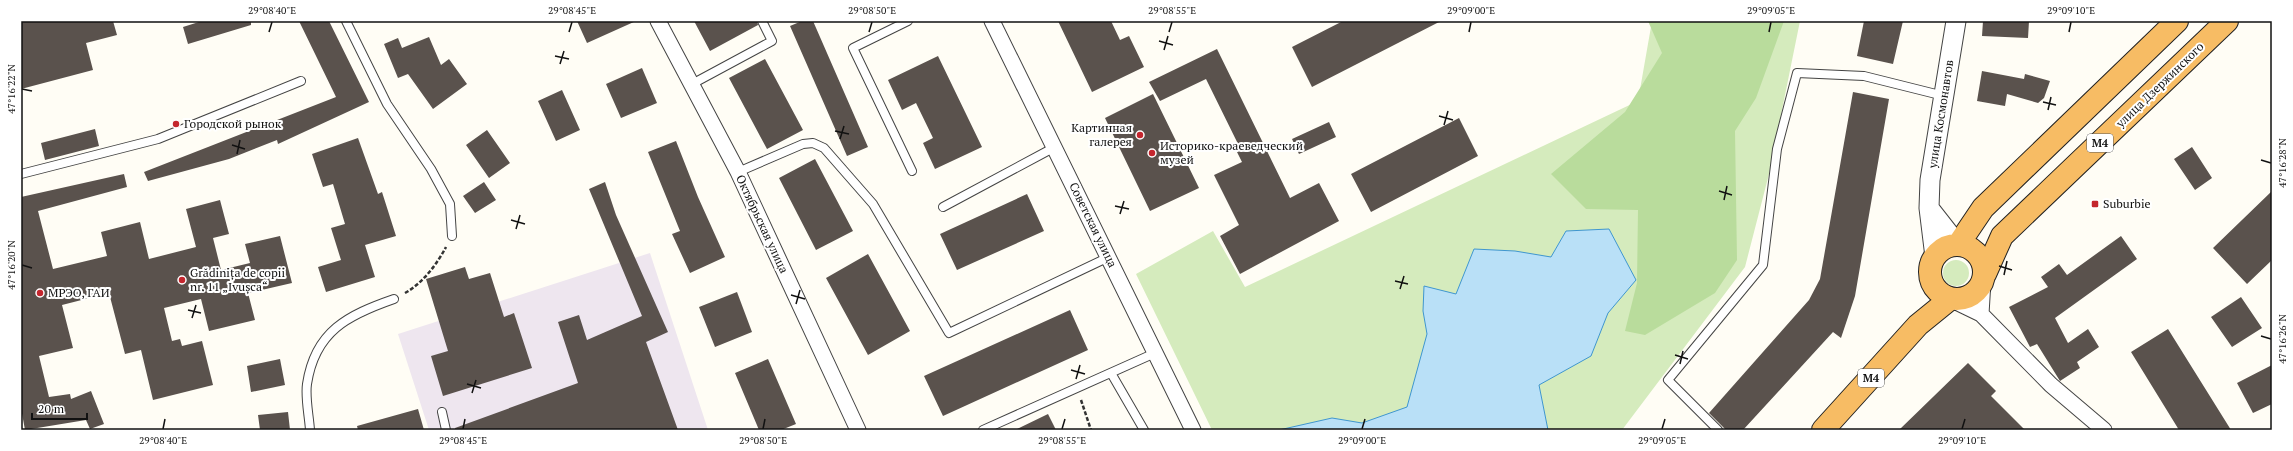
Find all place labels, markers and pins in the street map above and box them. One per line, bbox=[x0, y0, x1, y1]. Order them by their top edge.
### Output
place label: Городской рынок bbox=[184, 116, 282, 131]
marker: Городской рынок bbox=[171, 119, 181, 129]
place label: Картинная галерея bbox=[1071, 120, 1132, 149]
marker: Картинная галерея bbox=[1135, 130, 1145, 140]
place label: Историко-краеведческий музей bbox=[1160, 138, 1303, 167]
marker: Историко-краеведческий музей bbox=[1147, 148, 1157, 158]
place label: Suburbie bbox=[2103, 196, 2151, 211]
marker: Suburbie bbox=[2090, 199, 2100, 209]
place label: Grădinița de copii nr. 11 „Ivușca“ bbox=[190, 265, 285, 295]
marker: Grădinița de copii nr. 11 „Ivușca“ bbox=[177, 275, 187, 285]
place label: МРЭО, ГАИ bbox=[48, 285, 110, 300]
marker: МРЭО, ГАИ bbox=[35, 288, 45, 298]

